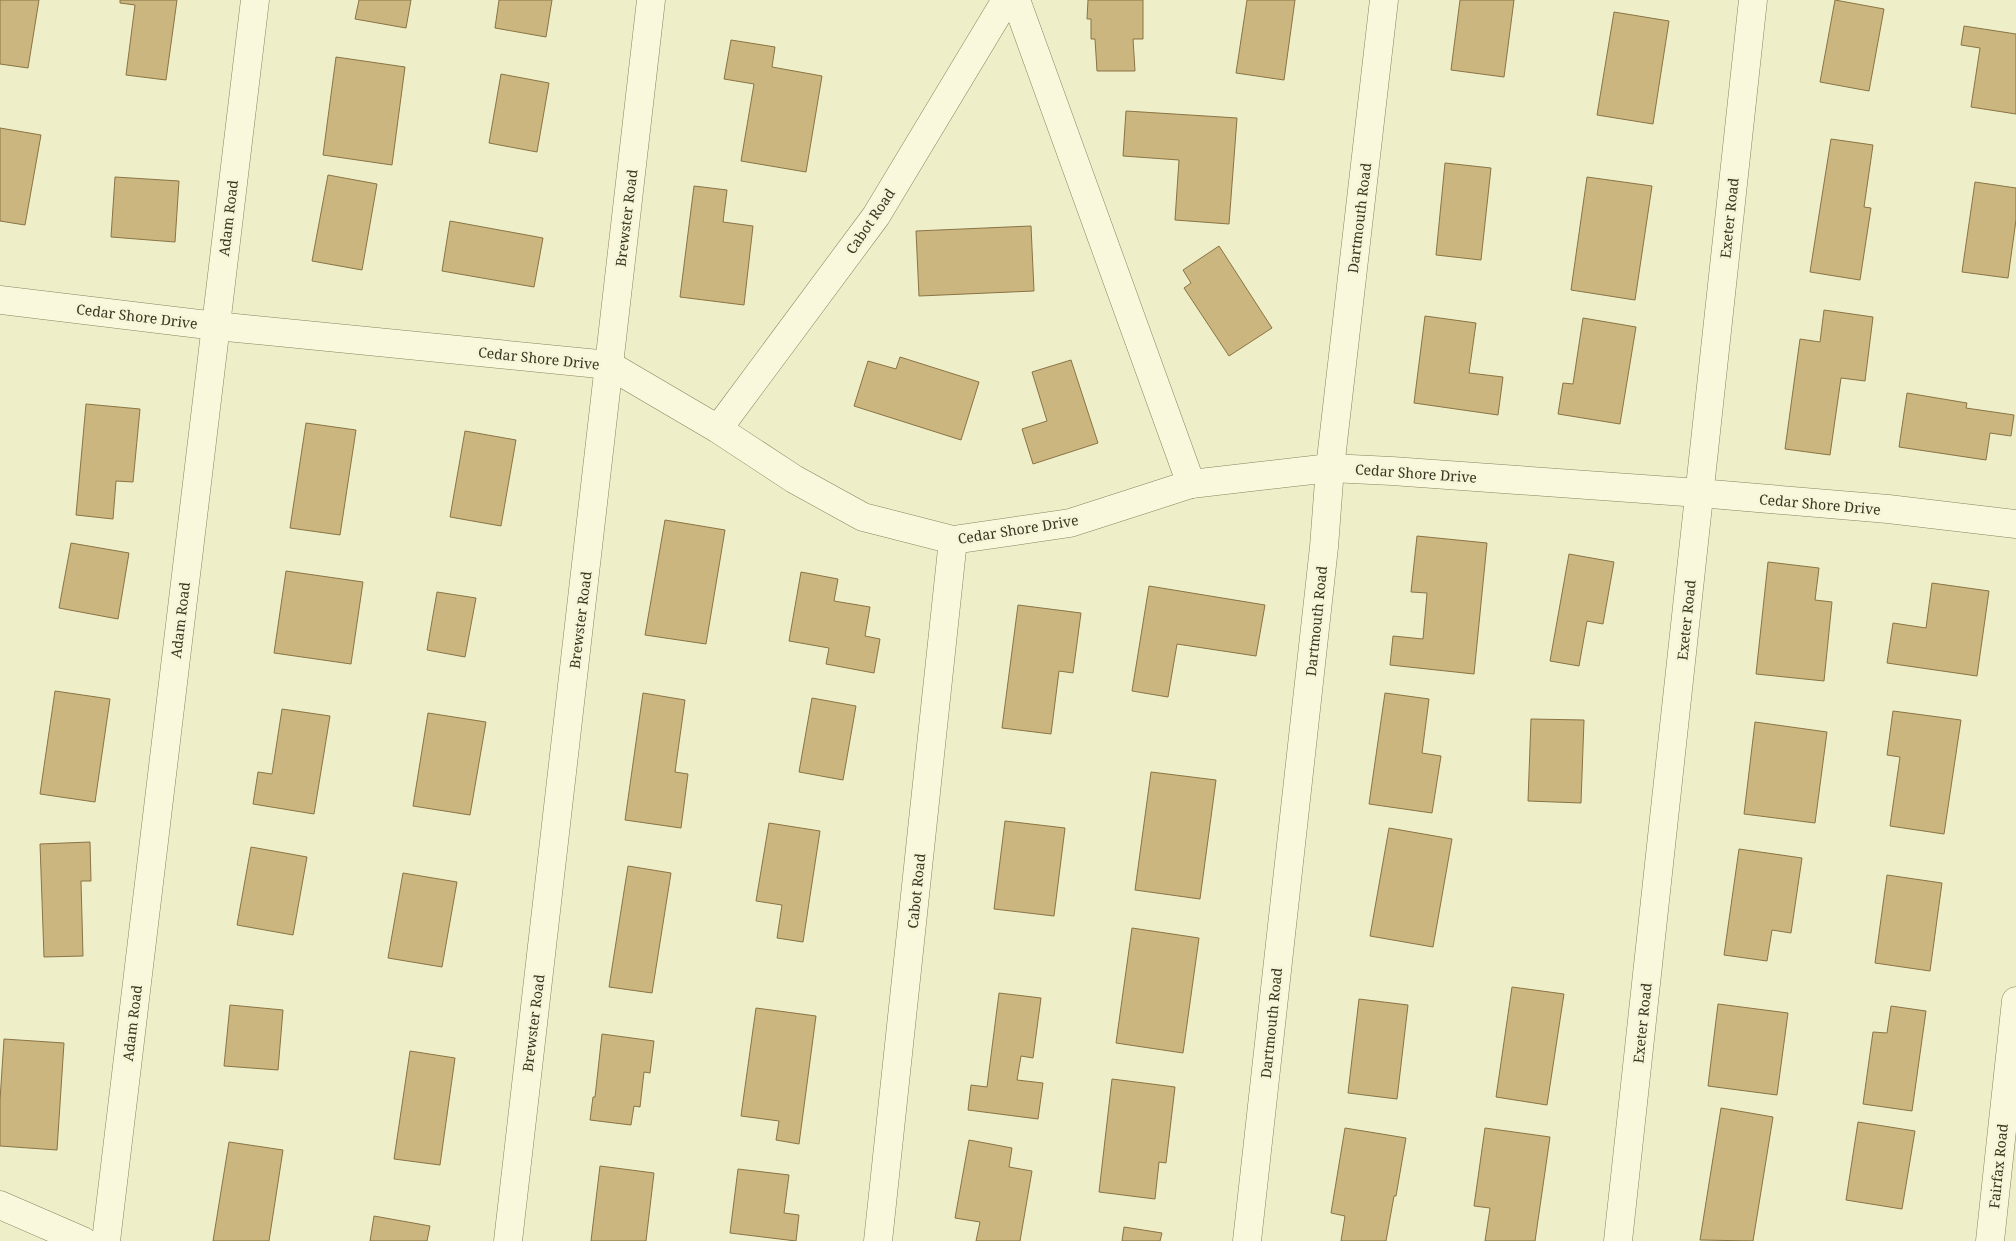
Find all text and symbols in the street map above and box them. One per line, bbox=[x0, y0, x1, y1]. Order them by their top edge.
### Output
street label: Dartmouth Road bbox=[1343, 161, 1375, 274]
street label: Brewster Road bbox=[611, 168, 641, 268]
street label: Exeter Road bbox=[1715, 176, 1743, 259]
street label: Adam Road bbox=[214, 178, 242, 257]
street label: Cabot Road bbox=[841, 184, 899, 258]
street label: Cedar Shore Drive bbox=[75, 299, 199, 333]
street label: Cedar Shore Drive bbox=[477, 342, 601, 374]
street label: Cedar Shore Drive bbox=[1355, 459, 1477, 487]
street label: Cedar Shore Drive bbox=[1758, 489, 1882, 519]
street label: Cedar Shore Drive bbox=[956, 510, 1080, 548]
street label: Dartmouth Road bbox=[1301, 564, 1331, 677]
street label: Brewster Road bbox=[565, 570, 595, 670]
street label: Exeter Road bbox=[1672, 578, 1700, 661]
street label: Adam Road bbox=[166, 580, 194, 659]
street label: Cabot Road bbox=[903, 852, 929, 930]
street label: Dartmouth Road bbox=[1256, 966, 1286, 1079]
street label: Brewster Road bbox=[518, 973, 548, 1073]
street label: Exeter Road bbox=[1628, 981, 1656, 1064]
street label: Adam Road bbox=[118, 983, 146, 1062]
street label: Fairfax Road bbox=[1984, 1122, 2012, 1209]

